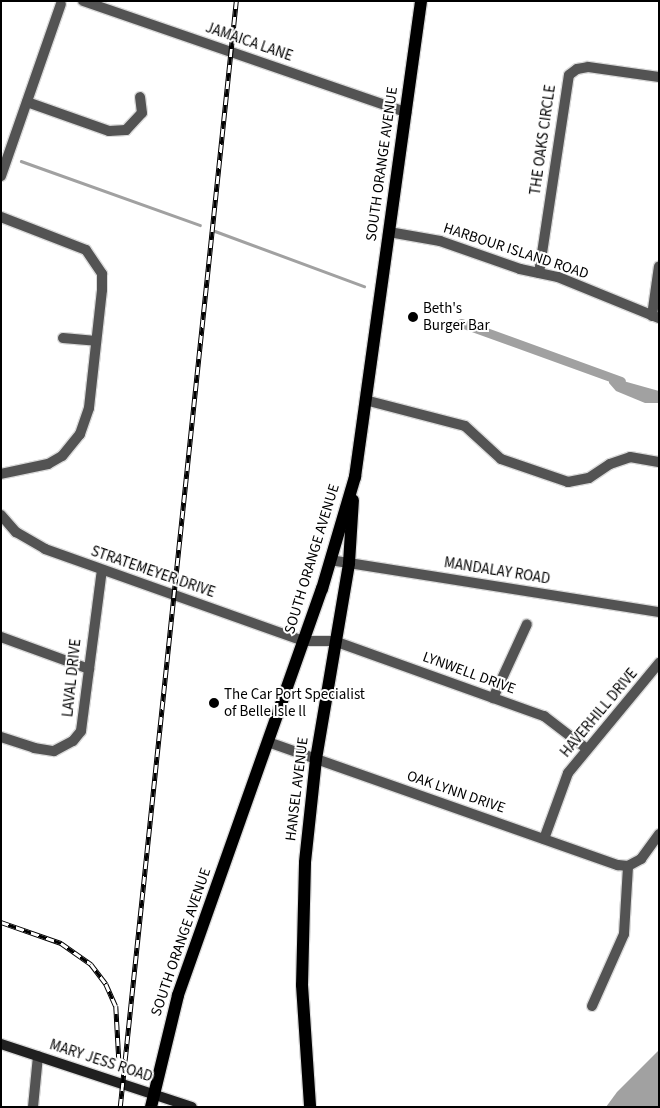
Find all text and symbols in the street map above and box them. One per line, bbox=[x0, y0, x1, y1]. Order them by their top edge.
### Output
street label: JAMAICA LANE bbox=[203, 19, 295, 65]
street label: THE OAKS CIRCLE bbox=[526, 84, 560, 196]
street label: SOUTH ORANGE AVENUE bbox=[362, 86, 402, 242]
street label: HARBOUR ISLAND ROAD bbox=[441, 219, 591, 283]
place label: Beth's Burger Bar bbox=[423, 299, 490, 334]
marker: Beth's Burger Bar bbox=[407, 311, 419, 323]
street label: SOUTH ORANGE AVENUE bbox=[281, 482, 343, 636]
street label: STRATEMEYER DRIVE bbox=[89, 542, 217, 602]
street label: MANDALAY ROAD bbox=[443, 554, 551, 588]
street label: LAVAL DRIVE bbox=[59, 638, 85, 718]
street label: LYNWELL DRIVE bbox=[420, 648, 518, 698]
street label: HAVERHILL DRIVE bbox=[557, 665, 641, 761]
place label: The Car Port Specialist of Belle Isle ll bbox=[224, 685, 365, 720]
marker: The Car Port Specialist of Belle Isle ll bbox=[208, 697, 220, 709]
street label: HANSEL AVENUE bbox=[282, 736, 312, 842]
street label: OAK LYNN DRIVE bbox=[405, 767, 507, 817]
street label: SOUTH ORANGE AVENUE bbox=[147, 865, 215, 1019]
street label: MARY JESS ROAD bbox=[47, 1036, 155, 1086]

